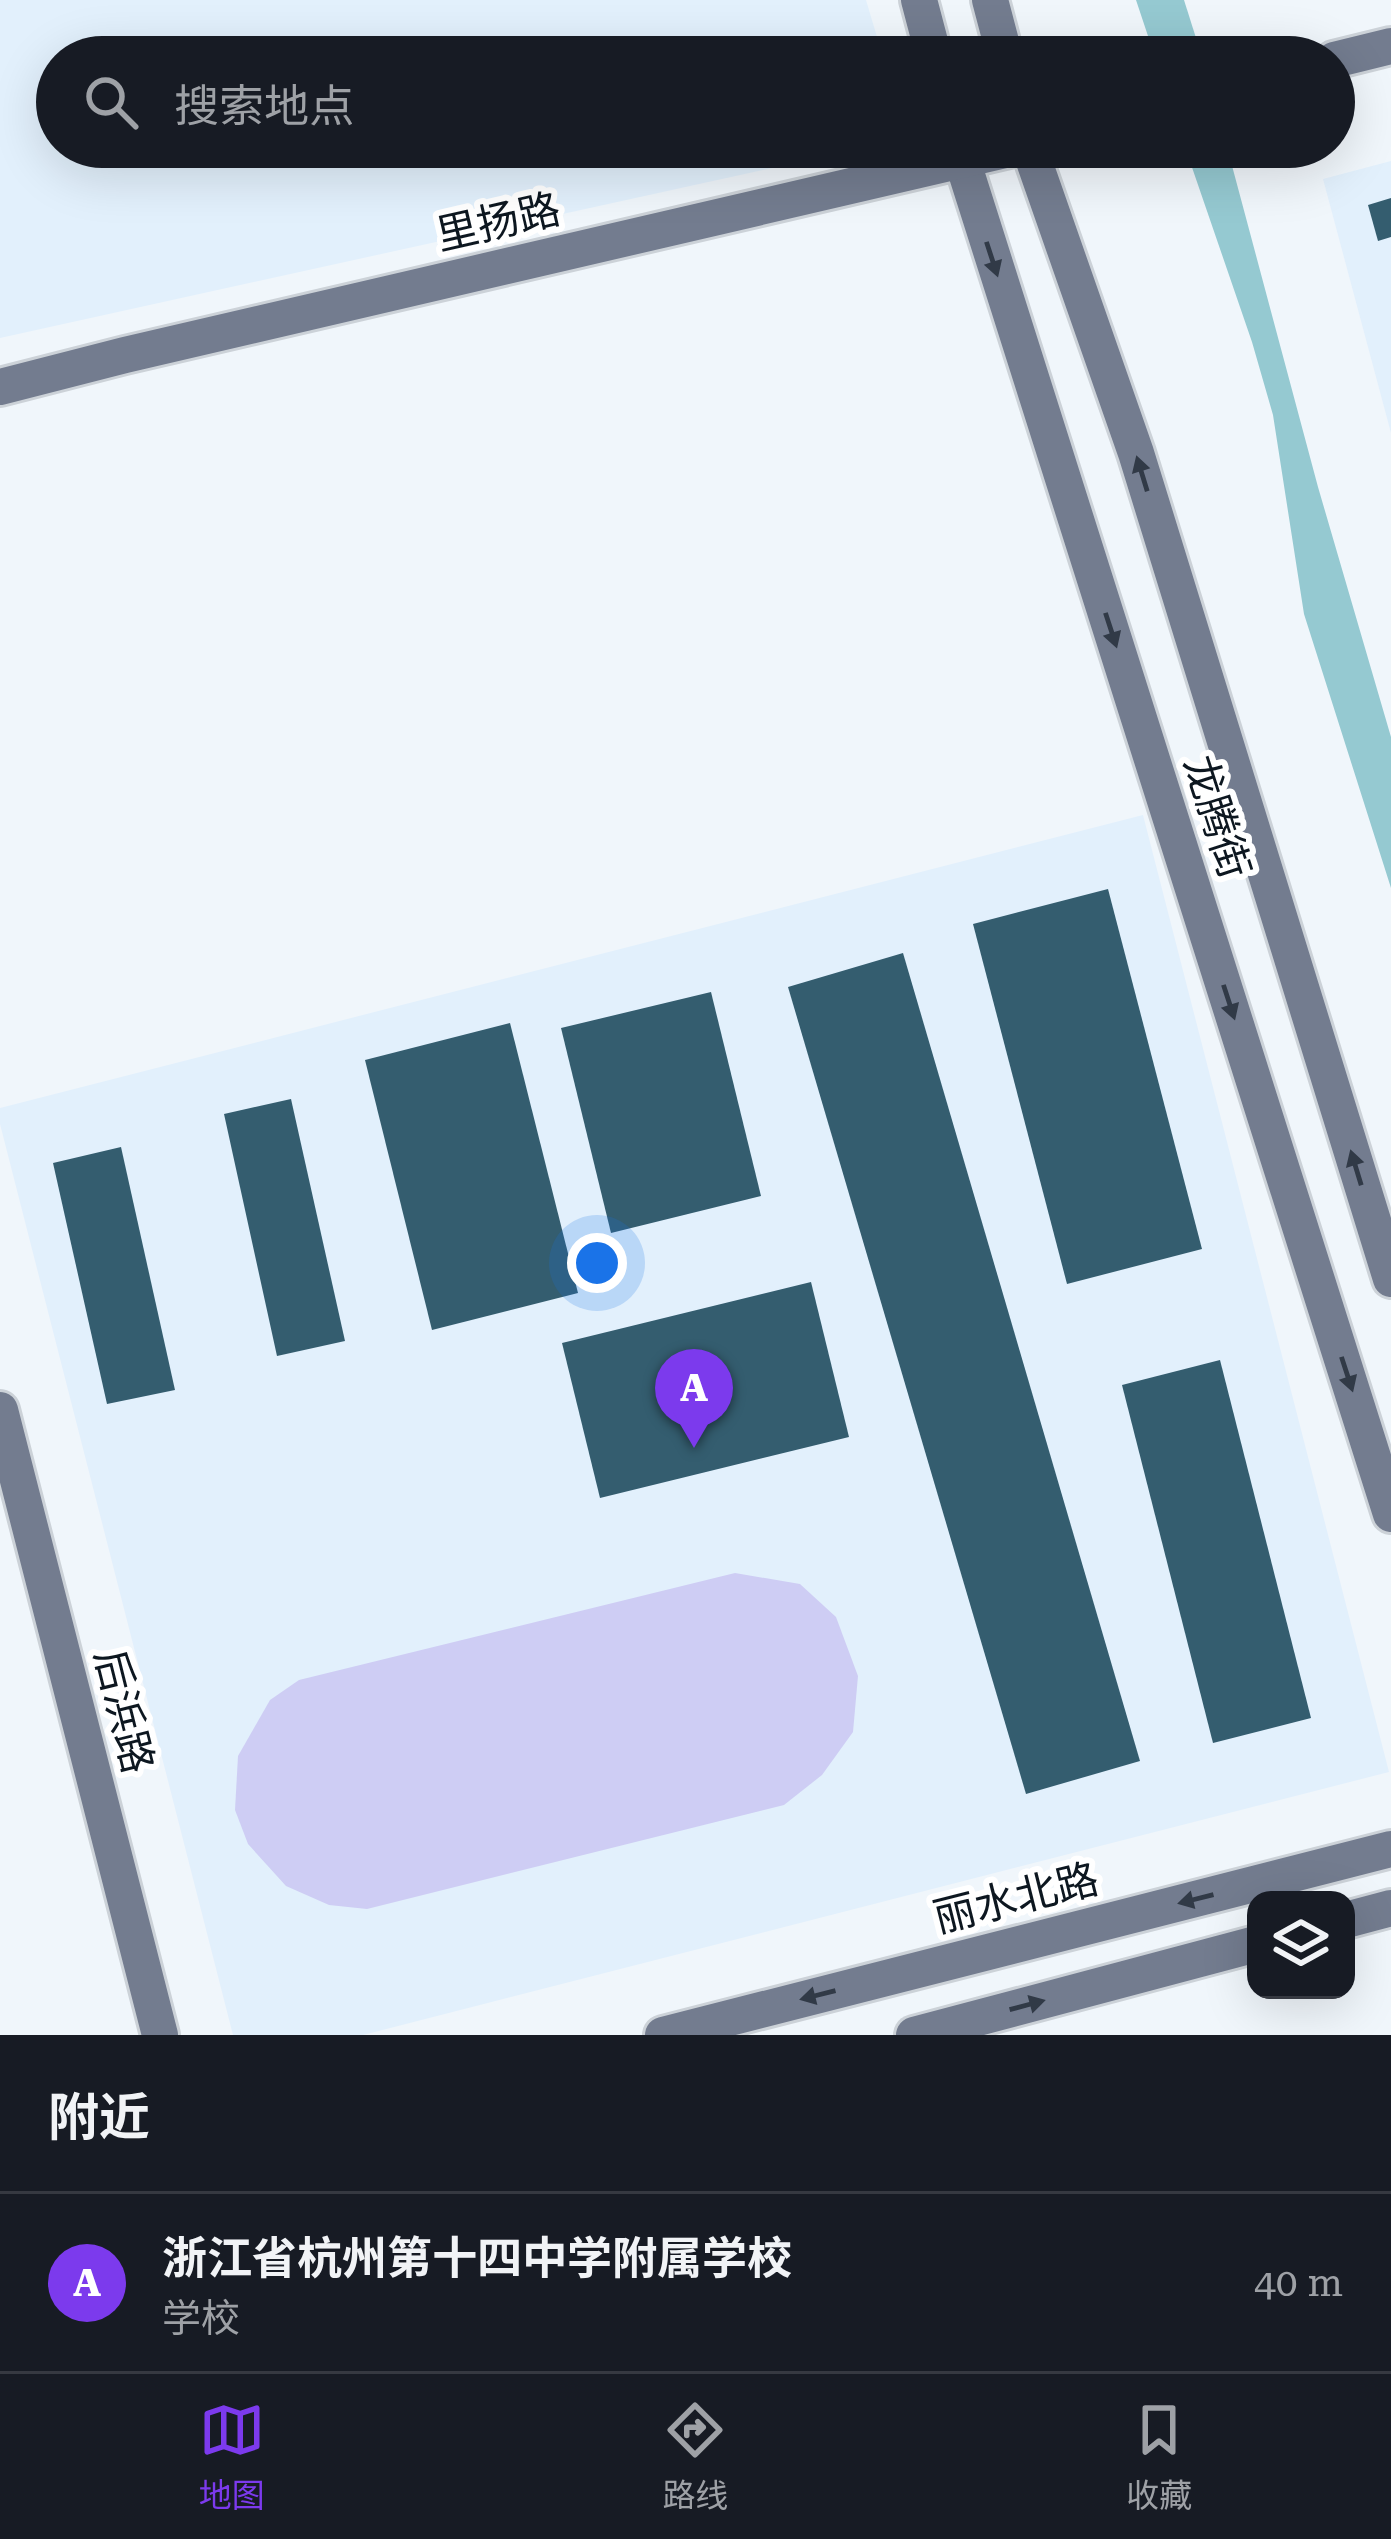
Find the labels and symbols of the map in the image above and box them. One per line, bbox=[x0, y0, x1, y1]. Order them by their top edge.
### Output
street label: 里扬路 bbox=[431, 184, 565, 260]
one-way arrow bbox=[984, 241, 1003, 278]
one-way arrow bbox=[1132, 455, 1150, 492]
one-way arrow bbox=[1102, 612, 1121, 649]
street label: 龙腾街 bbox=[1174, 750, 1260, 884]
one-way arrow bbox=[1220, 984, 1239, 1021]
one-way arrow bbox=[1346, 1149, 1365, 1186]
your location bbox=[567, 1233, 627, 1293]
pin: A bbox=[655, 1349, 733, 1448]
one-way arrow bbox=[1338, 1356, 1357, 1393]
street label: 后浜路 bbox=[85, 1644, 163, 1778]
street label: 丽水北路 bbox=[929, 1854, 1103, 1942]
one-way arrow bbox=[1178, 1890, 1215, 1909]
one-way arrow bbox=[800, 1986, 837, 2005]
one-way arrow bbox=[1008, 1994, 1045, 2013]

